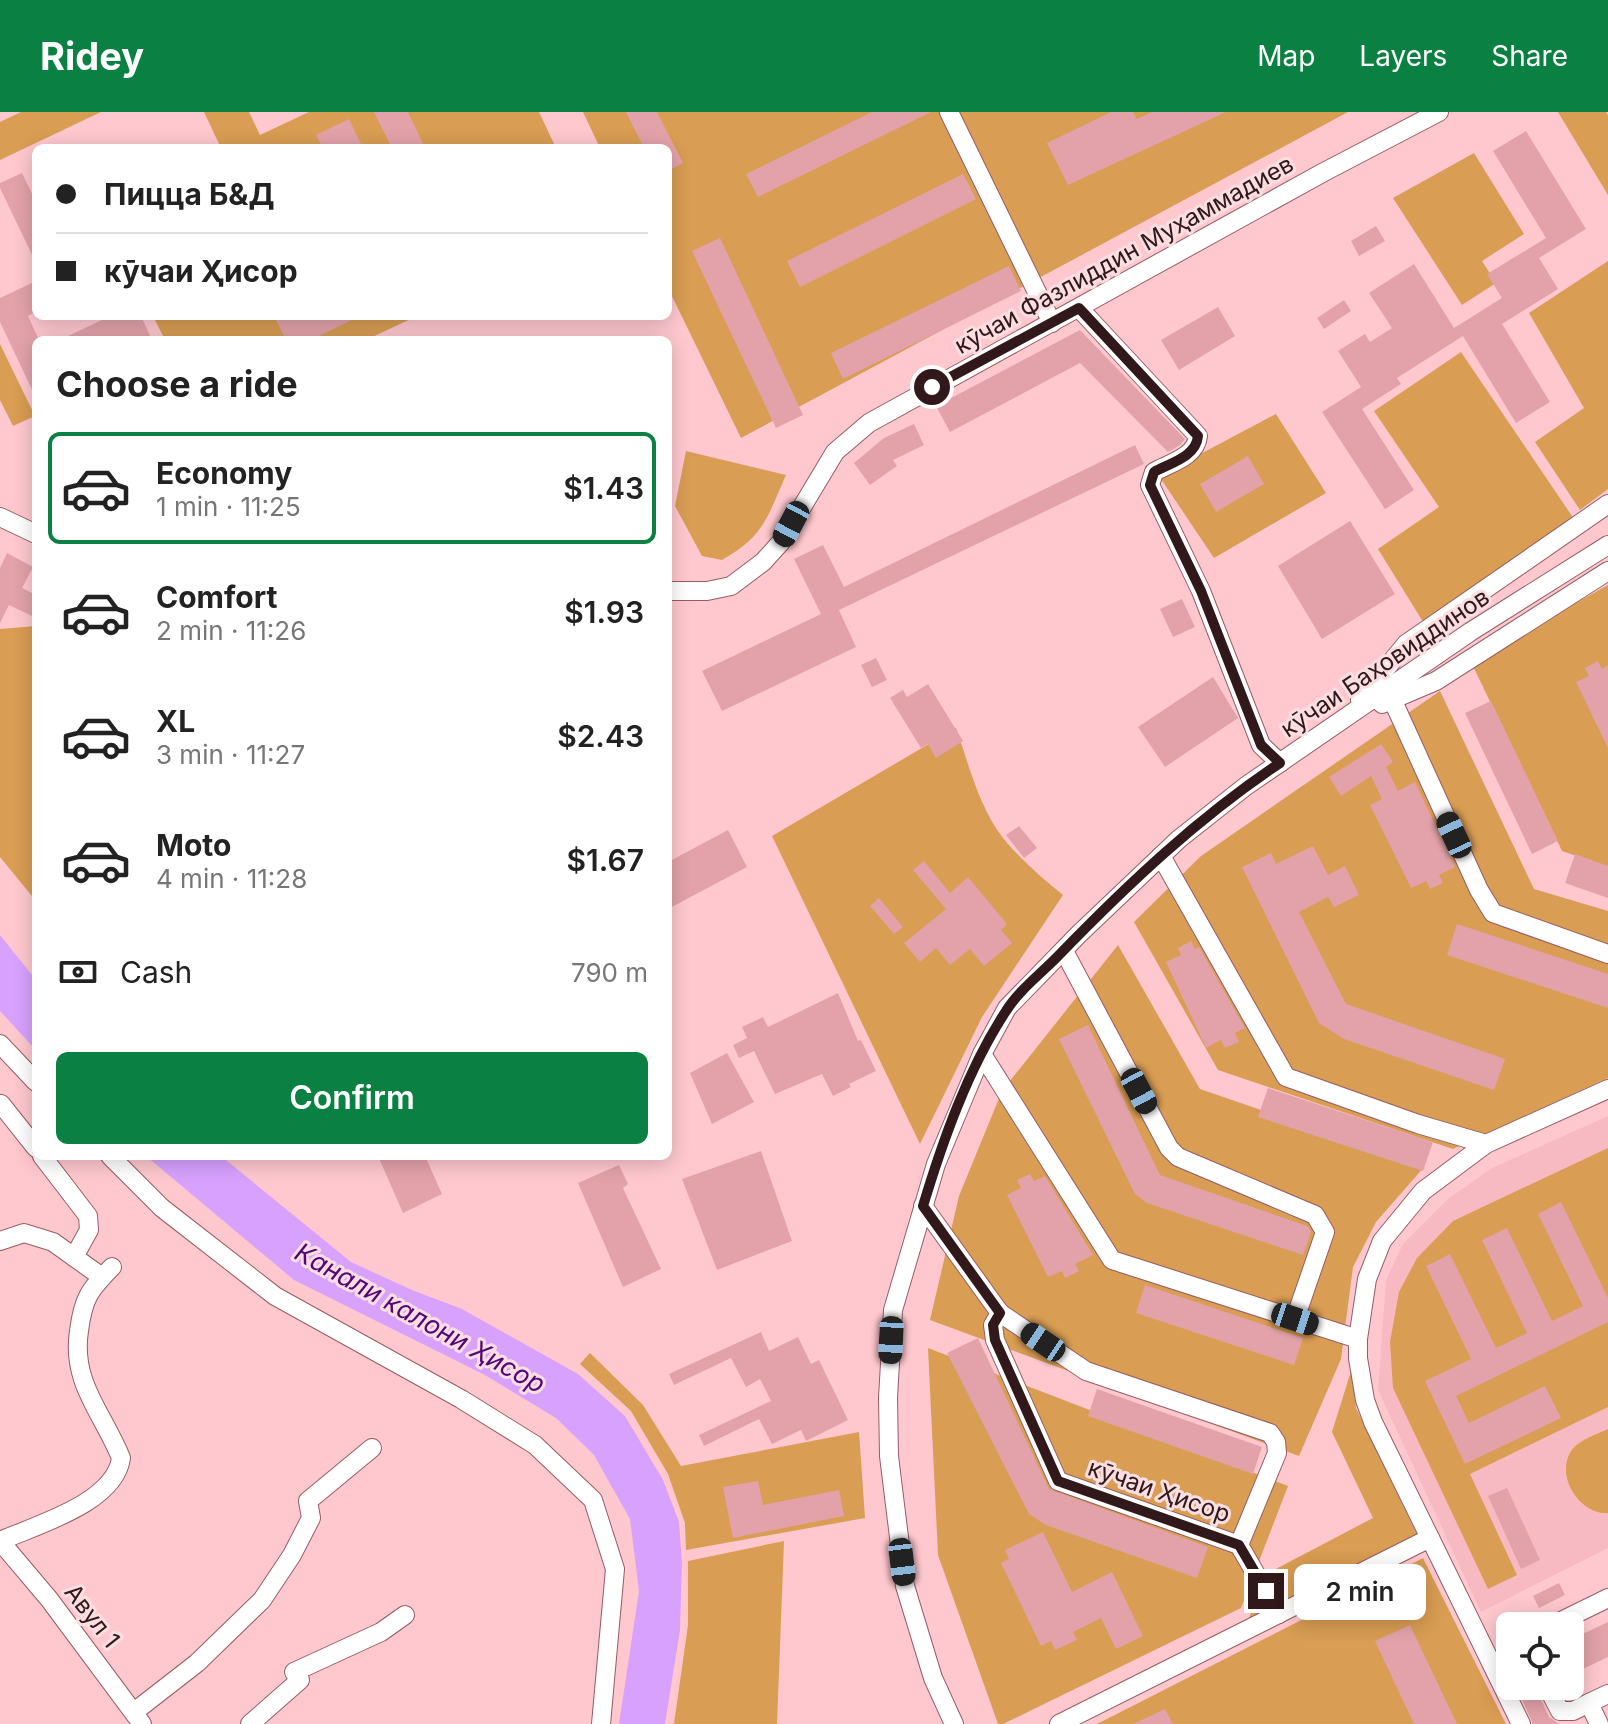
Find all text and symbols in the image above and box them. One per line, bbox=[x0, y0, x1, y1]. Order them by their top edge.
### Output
text: Ridey bbox=[40, 33, 144, 79]
text: Map bbox=[1257, 39, 1315, 73]
text: Layers bbox=[1359, 39, 1447, 73]
text: Share bbox=[1491, 39, 1568, 73]
street label: кӯчаи Фазлиддин Муҳаммадиев bbox=[949, 149, 1298, 360]
text: Пицца Б&Д bbox=[104, 176, 275, 212]
text: кӯчаи Ҳисор bbox=[104, 253, 298, 289]
text: Choose a ride bbox=[56, 362, 298, 406]
route start bbox=[914, 369, 950, 405]
icon: car bbox=[60, 452, 132, 524]
text: Economy bbox=[156, 455, 292, 491]
text: $1.43 bbox=[563, 470, 644, 506]
text: 1 min · 11:25 bbox=[156, 491, 301, 522]
car bbox=[769, 497, 813, 551]
icon: car bbox=[60, 576, 132, 648]
text: Comfort bbox=[156, 579, 277, 615]
street label: кӯчаи Баҳовиддинов bbox=[1275, 582, 1495, 743]
text: $1.93 bbox=[564, 594, 644, 630]
text: 2 min · 11:26 bbox=[156, 615, 306, 646]
icon: car bbox=[60, 700, 132, 772]
text: XL bbox=[156, 703, 195, 739]
text: $2.43 bbox=[557, 718, 644, 754]
text: 3 min · 11:27 bbox=[156, 739, 305, 770]
car bbox=[1433, 808, 1475, 862]
icon: car bbox=[60, 824, 132, 896]
text: Moto bbox=[156, 827, 231, 863]
text: $1.67 bbox=[567, 842, 644, 878]
text: 4 min · 11:28 bbox=[156, 863, 307, 894]
icon: cash bbox=[56, 950, 100, 994]
text: Cash bbox=[120, 954, 192, 990]
text: 790 m bbox=[571, 957, 648, 988]
button: Confirm bbox=[56, 1052, 648, 1144]
car bbox=[1117, 1064, 1161, 1118]
water label: Канали калони Ҳисор bbox=[290, 1236, 551, 1399]
car bbox=[1268, 1300, 1322, 1338]
car bbox=[878, 1315, 904, 1365]
car bbox=[1016, 1319, 1070, 1365]
street label: кӯчаи Ҳисор bbox=[1084, 1453, 1234, 1528]
car bbox=[887, 1537, 917, 1587]
callout: 2 min bbox=[1294, 1563, 1426, 1619]
route end bbox=[1248, 1573, 1284, 1609]
text: 2 min bbox=[1326, 1576, 1394, 1607]
street label: Авул 1 bbox=[59, 1578, 126, 1653]
map controls bbox=[1496, 1612, 1584, 1700]
button: locate bbox=[1496, 1612, 1584, 1700]

